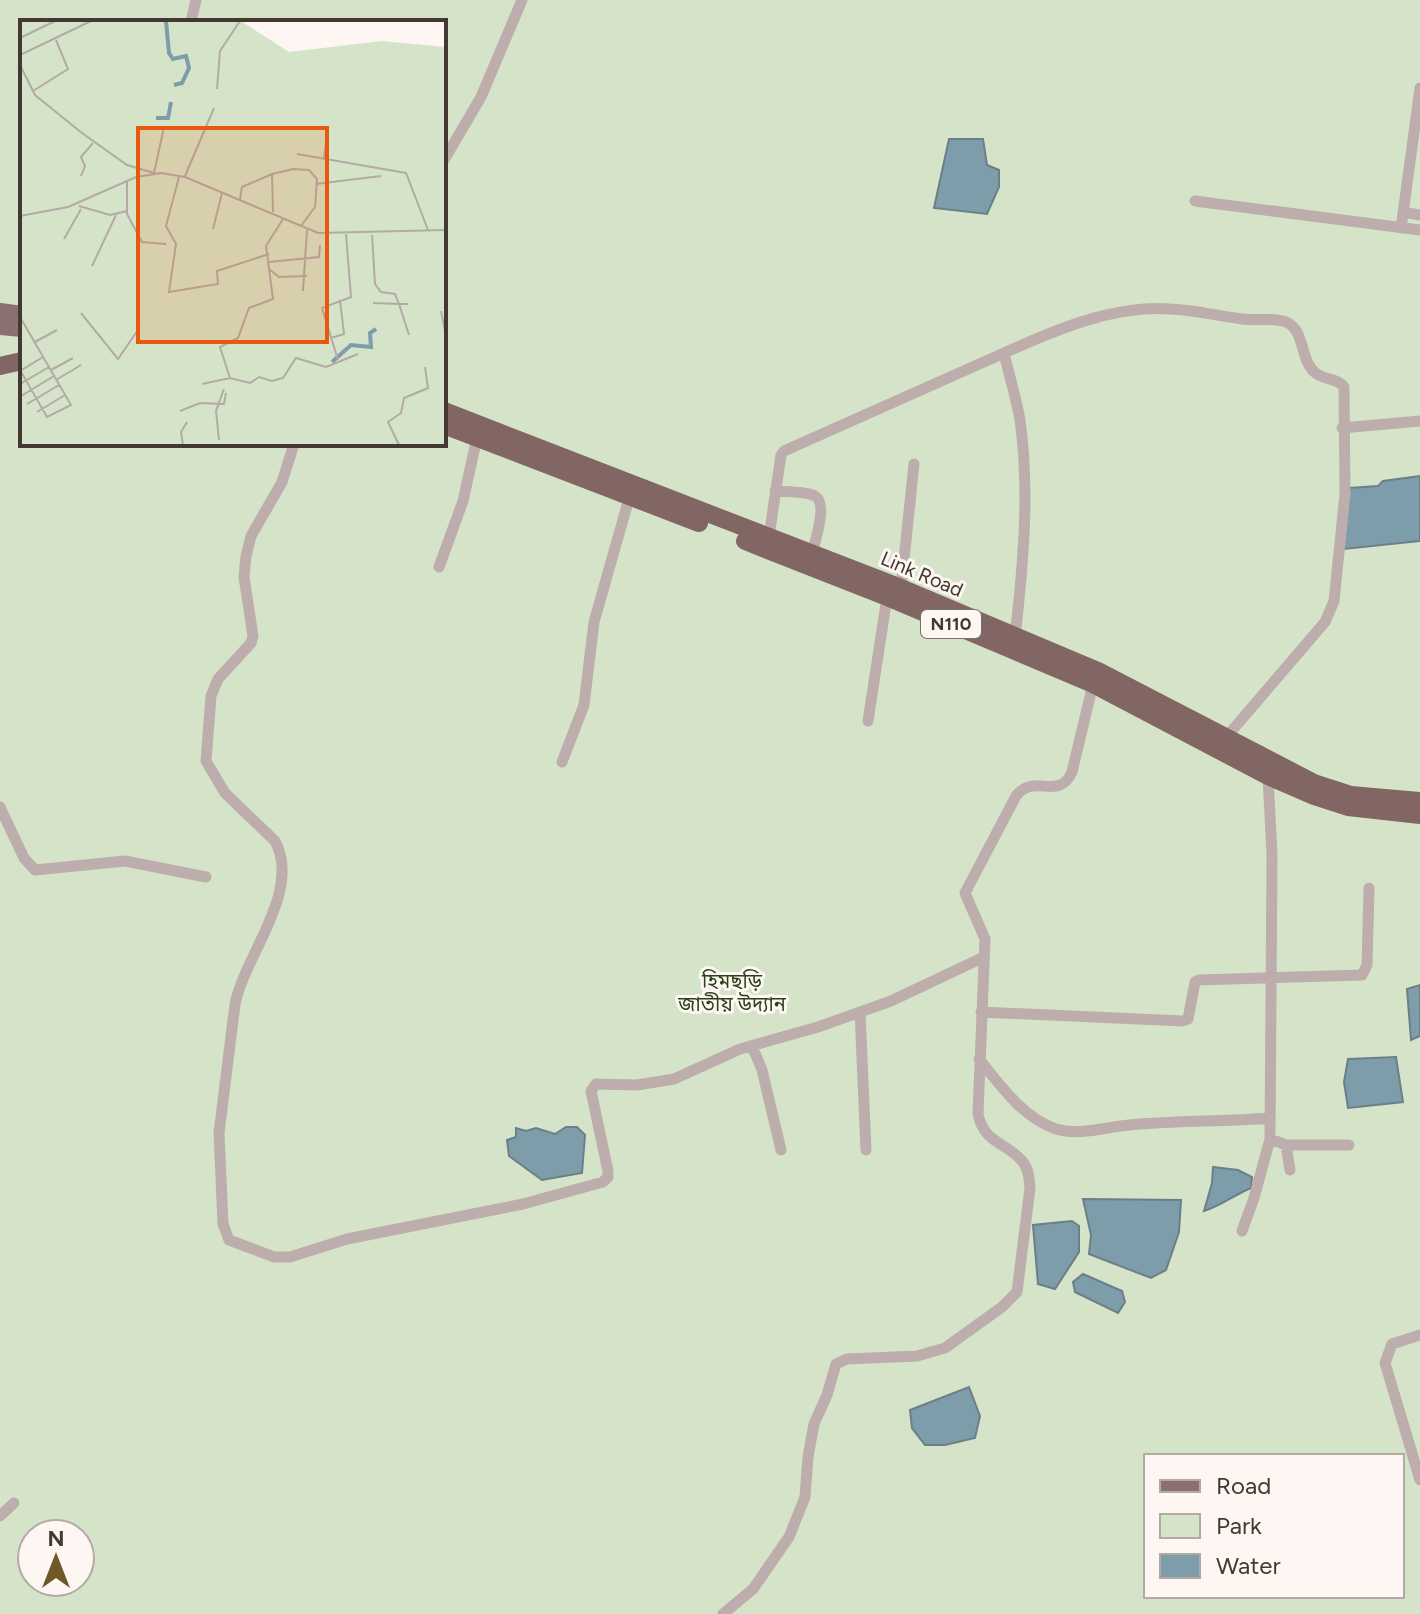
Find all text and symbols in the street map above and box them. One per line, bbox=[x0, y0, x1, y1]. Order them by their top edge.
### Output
inset map bbox=[20, 20, 446, 446]
street label: Link Road bbox=[877, 546, 967, 602]
road number: N110 bbox=[921, 610, 981, 638]
park label: হিমছড়ি জাতীয় উদ্যান bbox=[677, 969, 787, 1016]
legend bbox=[1144, 1454, 1404, 1598]
text: Road bbox=[1216, 1471, 1271, 1500]
text: Park bbox=[1216, 1511, 1262, 1540]
north arrow bbox=[16, 1518, 96, 1598]
text: N bbox=[47, 1525, 65, 1552]
text: Water bbox=[1216, 1551, 1281, 1580]

